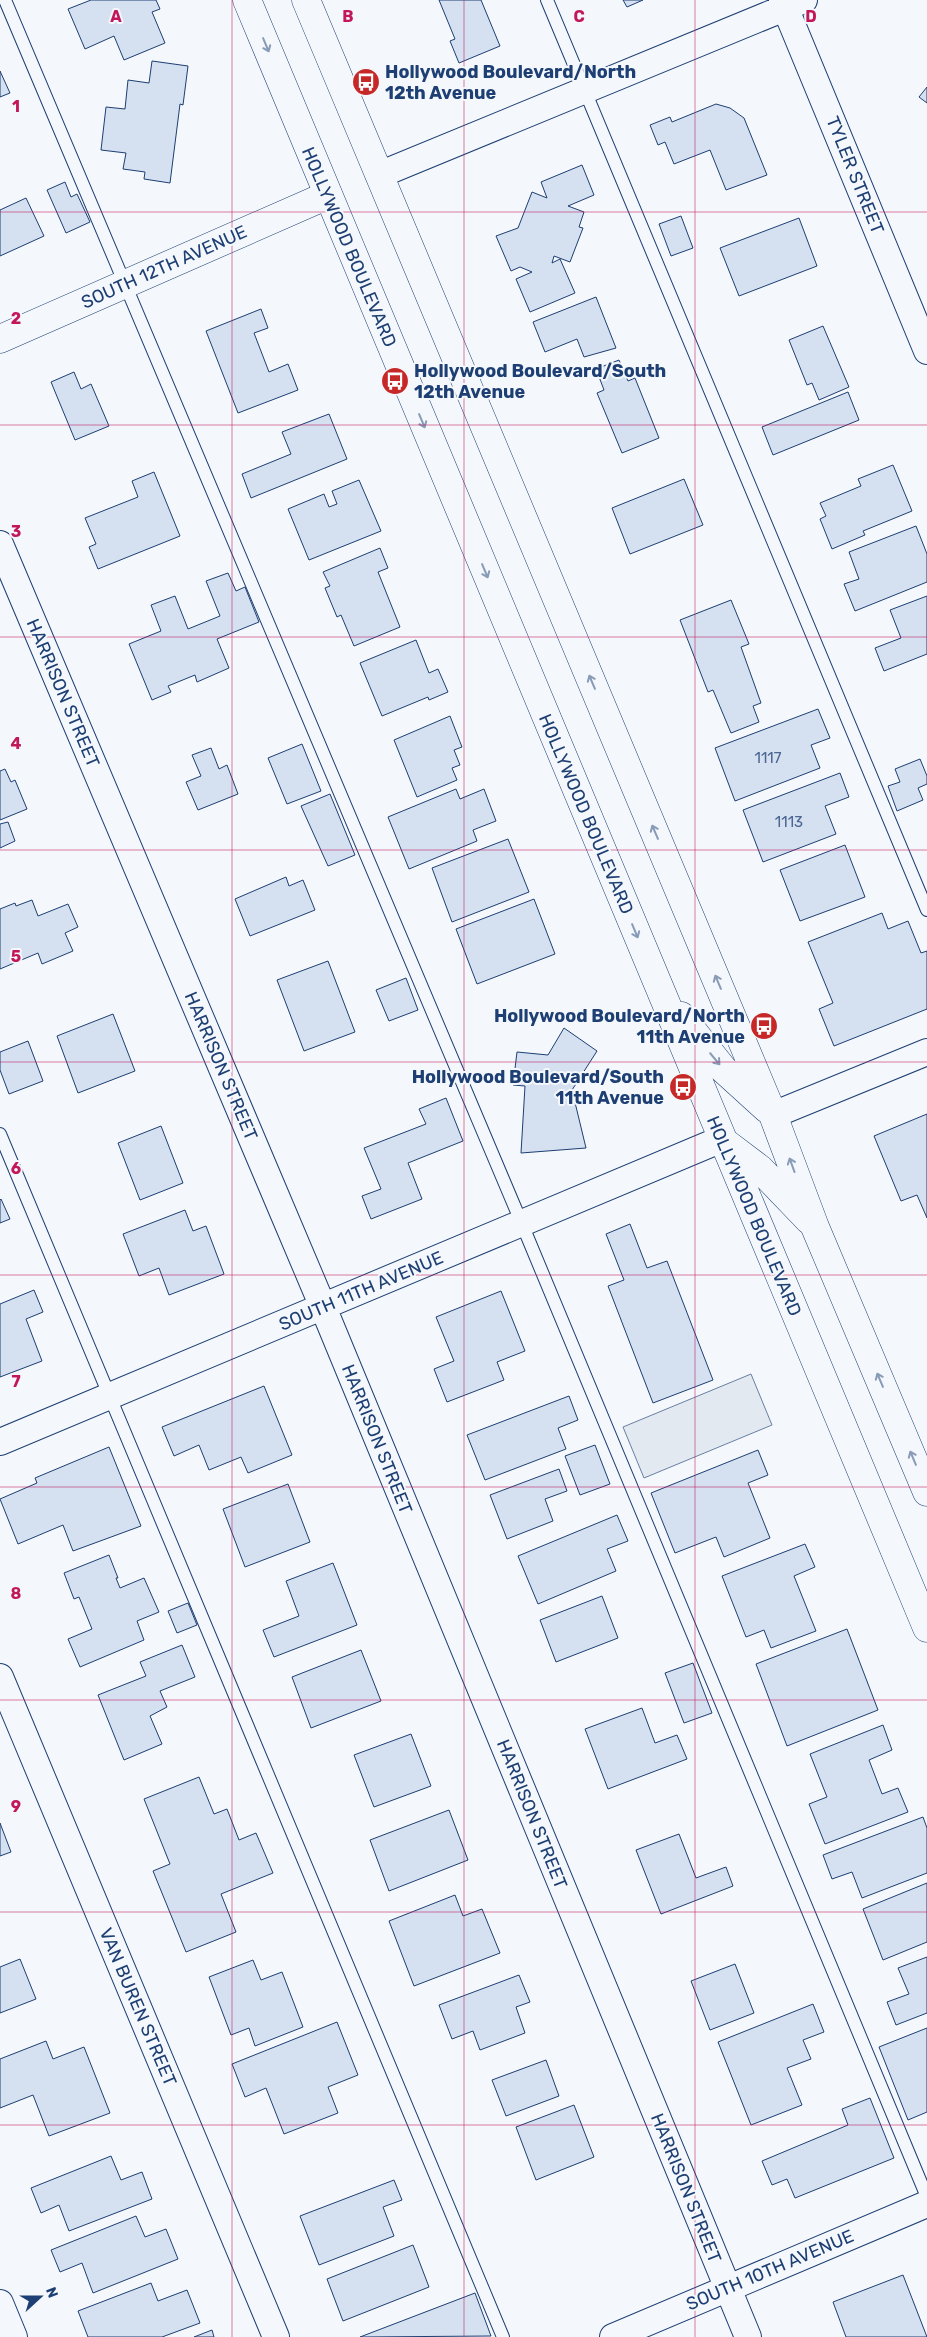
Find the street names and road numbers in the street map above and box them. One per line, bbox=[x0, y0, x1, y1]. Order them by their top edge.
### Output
street label: TYLER STREET bbox=[821, 113, 889, 237]
street label: HOLLYWOOD BOULEVARD bbox=[297, 144, 401, 350]
street label: SOUTH 12TH AVENUE bbox=[78, 221, 250, 313]
street label: HARRISON STREET bbox=[22, 615, 104, 771]
street label: HOLLYWOOD BOULEVARD bbox=[534, 711, 638, 917]
street label: HARRISON STREET bbox=[180, 988, 262, 1144]
street label: HOLLYWOOD BOULEVARD bbox=[702, 1113, 806, 1319]
street label: SOUTH 11TH AVENUE bbox=[276, 1246, 446, 1336]
street label: HARRISON STREET bbox=[337, 1361, 417, 1517]
street label: HARRISON STREET bbox=[492, 1736, 572, 1892]
street label: VAN BUREN STREET bbox=[95, 1925, 181, 2089]
street label: HARRISON STREET bbox=[646, 2110, 726, 2266]
street label: SOUTH 10TH AVENUE bbox=[683, 2225, 857, 2315]

